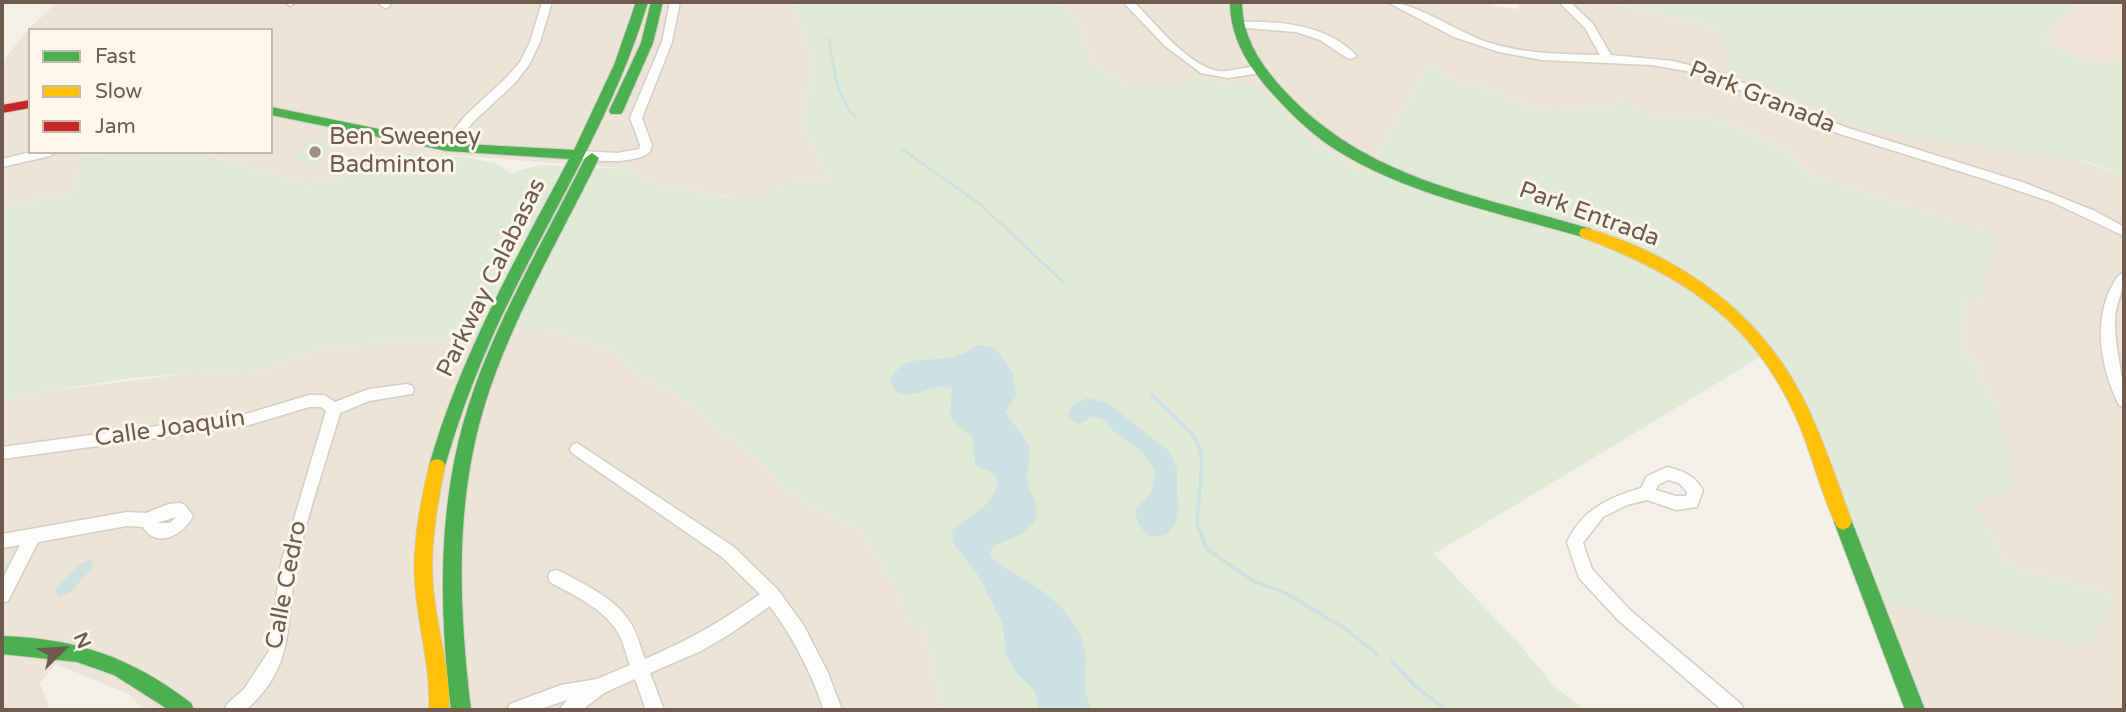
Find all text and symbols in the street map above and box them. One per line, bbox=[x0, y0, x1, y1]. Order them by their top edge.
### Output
legend bbox=[28, 28, 273, 154]
text: Fast bbox=[95, 44, 136, 69]
street label: Park Granada bbox=[1685, 56, 1839, 140]
text: Slow bbox=[95, 79, 142, 104]
text: Jam bbox=[95, 114, 136, 139]
place label: Ben Sweeney Badminton bbox=[329, 124, 481, 180]
marker: Ben Sweeney Badminton bbox=[307, 144, 323, 160]
street label: Parkway Calabasas bbox=[431, 174, 553, 382]
street label: Park Entrada bbox=[1515, 176, 1663, 254]
street label: Calle Joaquín bbox=[93, 404, 247, 454]
street label: Calle Cedro bbox=[260, 518, 314, 652]
north arrow bbox=[28, 614, 98, 684]
text: N bbox=[69, 629, 95, 652]

